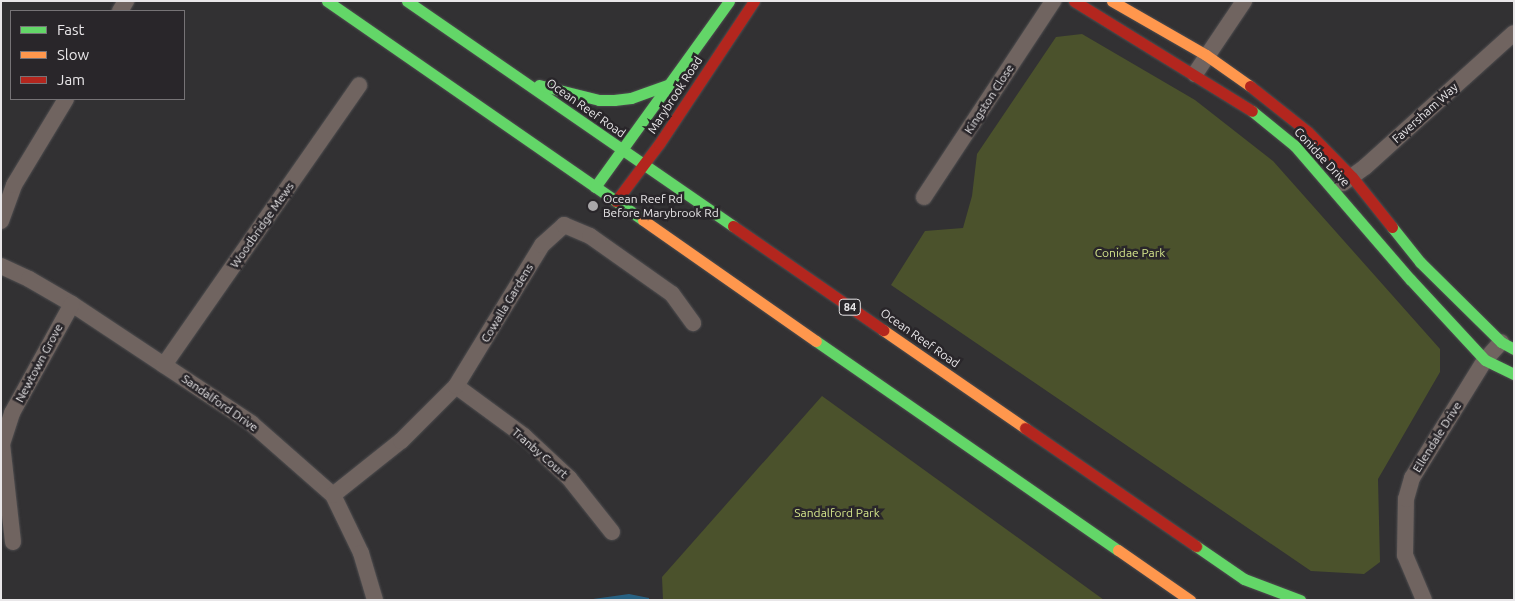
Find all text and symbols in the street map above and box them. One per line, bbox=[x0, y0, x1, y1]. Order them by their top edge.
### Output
legend bbox=[10, 10, 185, 100]
text: Fast bbox=[57, 21, 84, 38]
text: Slow bbox=[57, 46, 89, 63]
street label: Marybrook Road bbox=[645, 54, 705, 136]
street label: Kingston Close bbox=[961, 61, 1017, 137]
text: Jam bbox=[57, 71, 85, 88]
street label: Ocean Reef Road bbox=[544, 75, 628, 141]
street label: Faversham Way bbox=[1389, 80, 1461, 146]
street label: Conidae Drive bbox=[1291, 125, 1353, 189]
street label: Woodbridge Mews bbox=[227, 179, 297, 271]
place label: Ocean Reef Rd Before Marybrook Rd bbox=[603, 192, 719, 220]
marker: Ocean Reef Rd Before Marybrook Rd bbox=[587, 200, 599, 212]
park label: Conidae Park bbox=[1095, 246, 1165, 260]
street label: Cowalla Gardens bbox=[478, 261, 536, 345]
road number: 84 bbox=[839, 298, 861, 316]
street label: Ocean Reef Road bbox=[878, 305, 962, 371]
street label: Newtown Grove bbox=[12, 321, 66, 405]
street label: Sandalford Drive bbox=[179, 371, 261, 435]
street label: Ellendale Drive bbox=[1410, 399, 1464, 475]
street label: Tranby Court bbox=[509, 425, 571, 481]
park label: Sandalford Park bbox=[794, 506, 880, 520]

